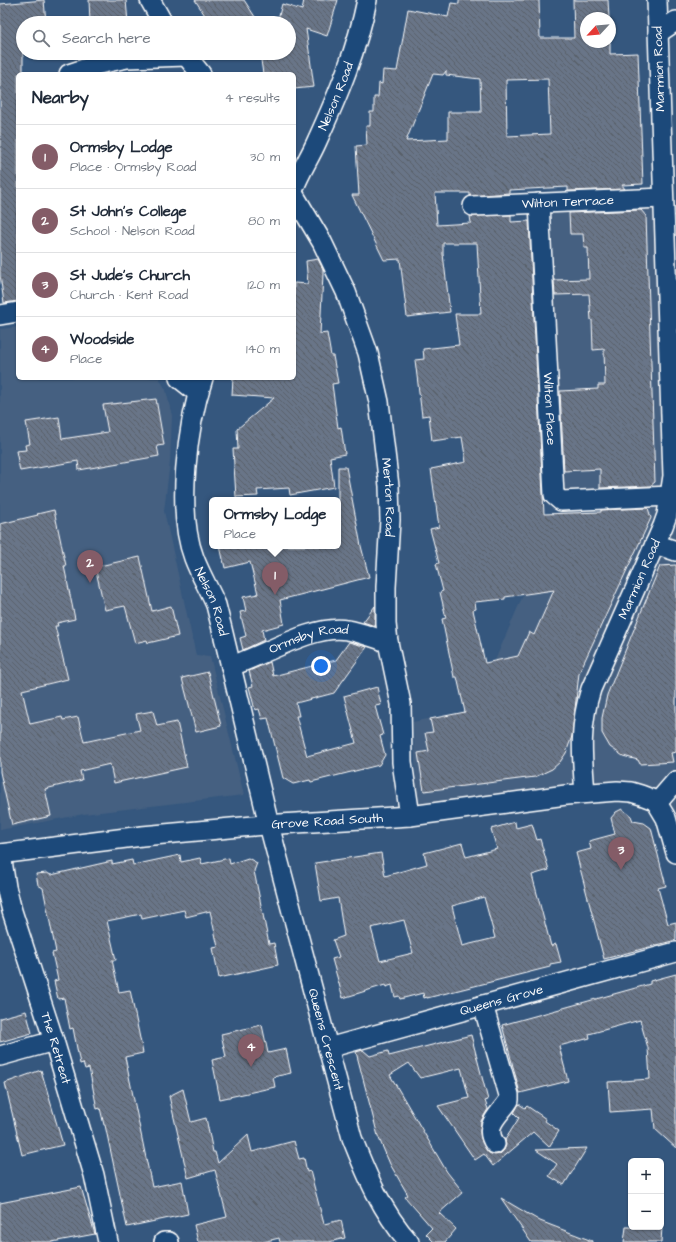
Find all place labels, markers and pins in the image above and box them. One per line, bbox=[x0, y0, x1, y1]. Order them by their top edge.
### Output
pin: 2 bbox=[77, 550, 103, 583]
pin: 1 bbox=[262, 562, 288, 595]
pin: 3 bbox=[608, 837, 634, 870]
pin: 4 bbox=[238, 1034, 264, 1067]

